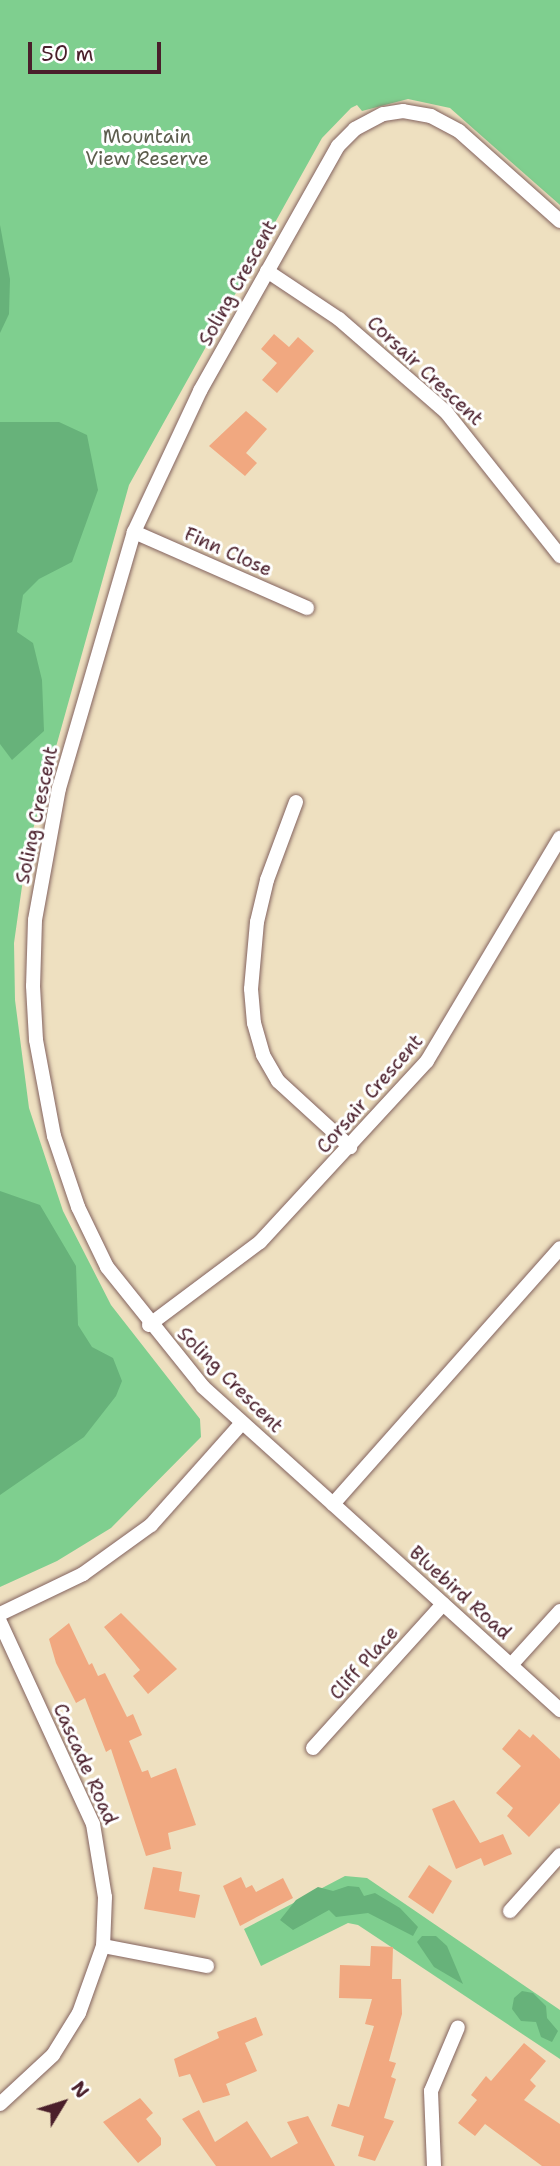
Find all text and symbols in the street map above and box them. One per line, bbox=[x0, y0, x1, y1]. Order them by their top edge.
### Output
scale bar bbox=[32, 28, 164, 72]
text: 50 m bbox=[41, 40, 94, 68]
park label: Mountain View Reserve bbox=[85, 126, 209, 170]
street label: Soling Crescent bbox=[194, 216, 282, 350]
street label: Corsair Crescent bbox=[362, 311, 488, 431]
street label: Finn Close bbox=[181, 523, 275, 581]
street label: Soling Crescent bbox=[11, 744, 63, 886]
street label: Corsair Crescent bbox=[312, 1030, 428, 1158]
street label: Soling Crescent bbox=[172, 1322, 288, 1438]
street label: Bluebird Road bbox=[404, 1541, 516, 1645]
street label: Cliff Place bbox=[325, 1621, 403, 1705]
street label: Cascade Road bbox=[48, 1700, 122, 1828]
north arrow bbox=[28, 2068, 98, 2138]
text: N bbox=[65, 2076, 94, 2103]

